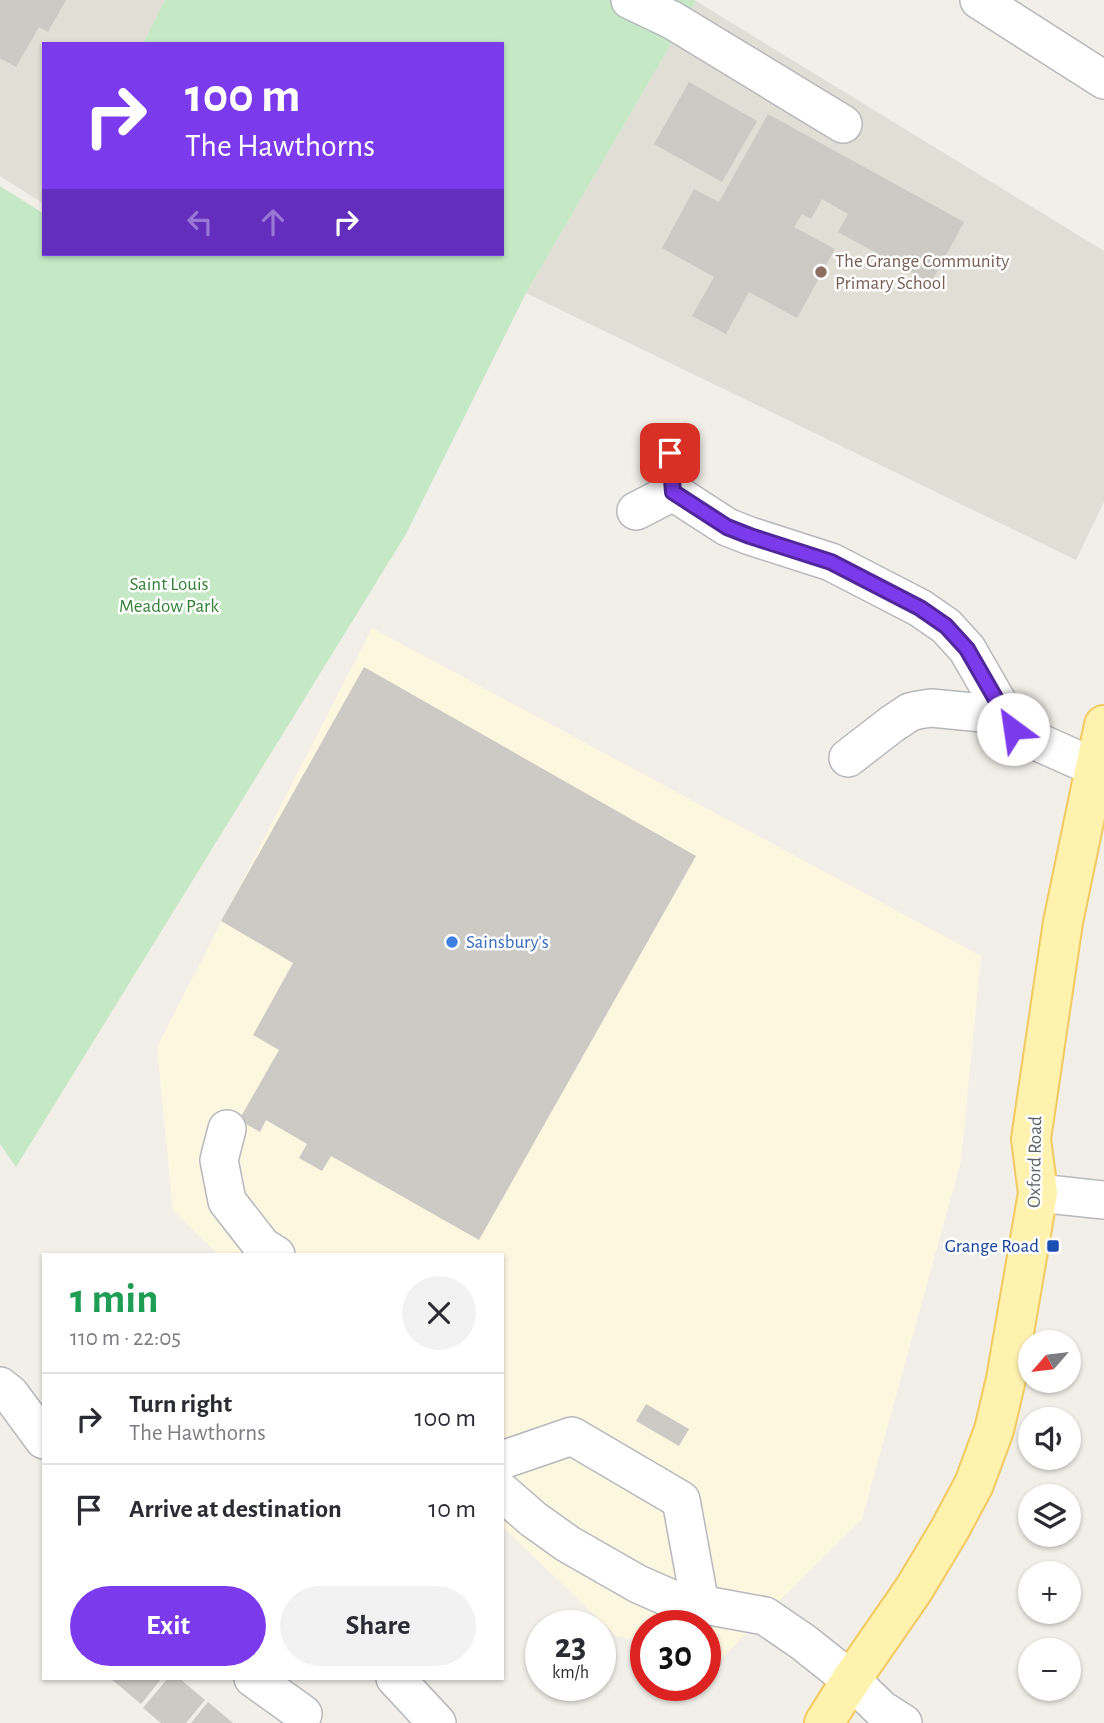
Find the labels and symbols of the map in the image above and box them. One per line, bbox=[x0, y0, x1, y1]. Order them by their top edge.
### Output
place label: The Grange Community Primary School bbox=[835, 252, 1009, 293]
marker: The Grange Community Primary School bbox=[813, 264, 829, 280]
pin bbox=[640, 423, 700, 483]
park label: Saint Louis Meadow Park bbox=[119, 575, 219, 616]
position arrow bbox=[976, 692, 1050, 766]
place label: Sainsbury's bbox=[466, 933, 549, 952]
marker: Sainsbury's bbox=[444, 934, 460, 950]
street label: Oxford Road bbox=[1025, 1116, 1045, 1208]
place label: Grange Road bbox=[945, 1237, 1039, 1256]
marker: Grange Road bbox=[1045, 1238, 1061, 1254]
north arrow bbox=[1018, 1330, 1082, 1393]
speed limit sign: 30 bbox=[630, 1610, 721, 1701]

